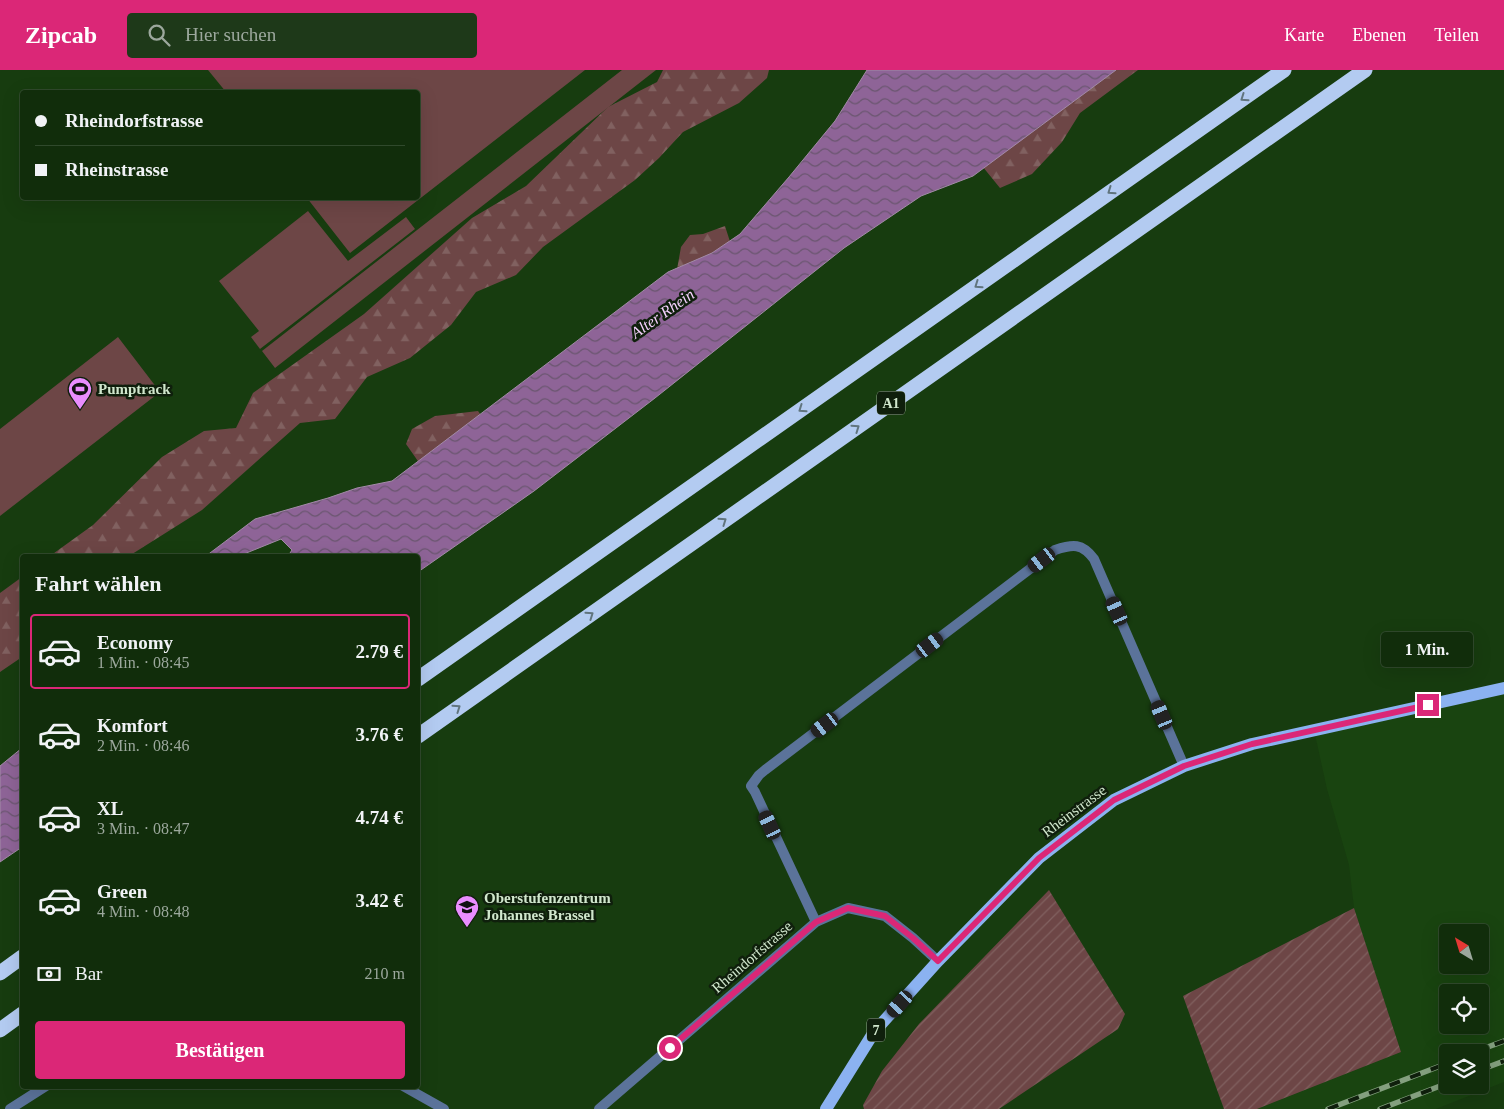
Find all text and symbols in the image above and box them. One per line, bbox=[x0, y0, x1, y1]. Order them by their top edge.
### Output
search box bbox=[127, 13, 477, 58]
icon: search bbox=[145, 21, 173, 49]
text: Zipcab bbox=[25, 22, 97, 48]
text: Hier suchen bbox=[185, 24, 276, 45]
text: Karte bbox=[1284, 25, 1324, 45]
text: Ebenen bbox=[1352, 25, 1406, 45]
text: Teilen bbox=[1434, 25, 1479, 45]
one-way arrow bbox=[1240, 92, 1250, 101]
text: Rheindorfstrasse bbox=[65, 110, 203, 131]
text: Rheinstrasse bbox=[65, 159, 168, 180]
one-way arrow bbox=[1108, 186, 1117, 194]
one-way arrow bbox=[974, 279, 984, 288]
water label: Alter Rhein bbox=[627, 285, 697, 342]
sports icon: Pumptrack bbox=[67, 376, 93, 410]
place label: Pumptrack bbox=[98, 381, 171, 397]
road number: A1 bbox=[877, 392, 905, 414]
one-way arrow bbox=[798, 403, 808, 412]
one-way arrow bbox=[850, 425, 860, 434]
one-way arrow bbox=[717, 518, 727, 527]
car bbox=[1025, 545, 1058, 575]
text: Fahrt wählen bbox=[35, 571, 162, 596]
car bbox=[1104, 594, 1129, 628]
one-way arrow bbox=[584, 612, 594, 621]
icon: car bbox=[37, 629, 82, 674]
car bbox=[913, 630, 946, 660]
text: Economy bbox=[97, 632, 173, 653]
callout: 1 Min. bbox=[1382, 632, 1474, 668]
text: 2.79 € bbox=[356, 641, 403, 662]
text: 1 Min. bbox=[1405, 641, 1449, 658]
text: 1 Min. · 08:45 bbox=[97, 654, 189, 671]
route end bbox=[1417, 694, 1439, 716]
car bbox=[1149, 698, 1174, 732]
one-way arrow bbox=[452, 705, 461, 714]
car bbox=[808, 710, 841, 740]
icon: car bbox=[37, 712, 82, 757]
text: Komfort bbox=[97, 715, 168, 736]
text: 3.76 € bbox=[356, 724, 403, 745]
text: 2 Min. · 08:46 bbox=[97, 737, 189, 754]
street label: Rheinstrasse bbox=[1039, 782, 1109, 840]
icon: car bbox=[37, 795, 82, 840]
text: XL bbox=[97, 798, 123, 819]
text: 4.74 € bbox=[356, 807, 403, 828]
car bbox=[756, 808, 783, 842]
text: 3 Min. · 08:47 bbox=[97, 820, 189, 837]
icon: car bbox=[37, 878, 82, 923]
text: Green bbox=[97, 881, 147, 902]
text: 3.42 € bbox=[356, 890, 403, 911]
place label: Oberstufenzentrum Johannes Brassel bbox=[484, 890, 611, 923]
school or university icon: Oberstufenzentrum Johannes Brassel bbox=[454, 894, 480, 928]
text: 4 Min. · 08:48 bbox=[97, 903, 189, 920]
street label: Rheindorfstrasse bbox=[709, 918, 796, 996]
north arrow bbox=[1439, 924, 1489, 974]
map controls bbox=[1439, 924, 1489, 1094]
icon: cash bbox=[35, 960, 63, 988]
text: Bar bbox=[75, 963, 102, 984]
text: 210 m bbox=[365, 965, 405, 982]
button: locate bbox=[1439, 984, 1489, 1034]
car bbox=[884, 988, 915, 1020]
road number: 7 bbox=[867, 1018, 885, 1042]
button: Bestätigen bbox=[35, 1021, 405, 1079]
route start bbox=[659, 1037, 681, 1059]
button: layers bbox=[1439, 1044, 1489, 1094]

